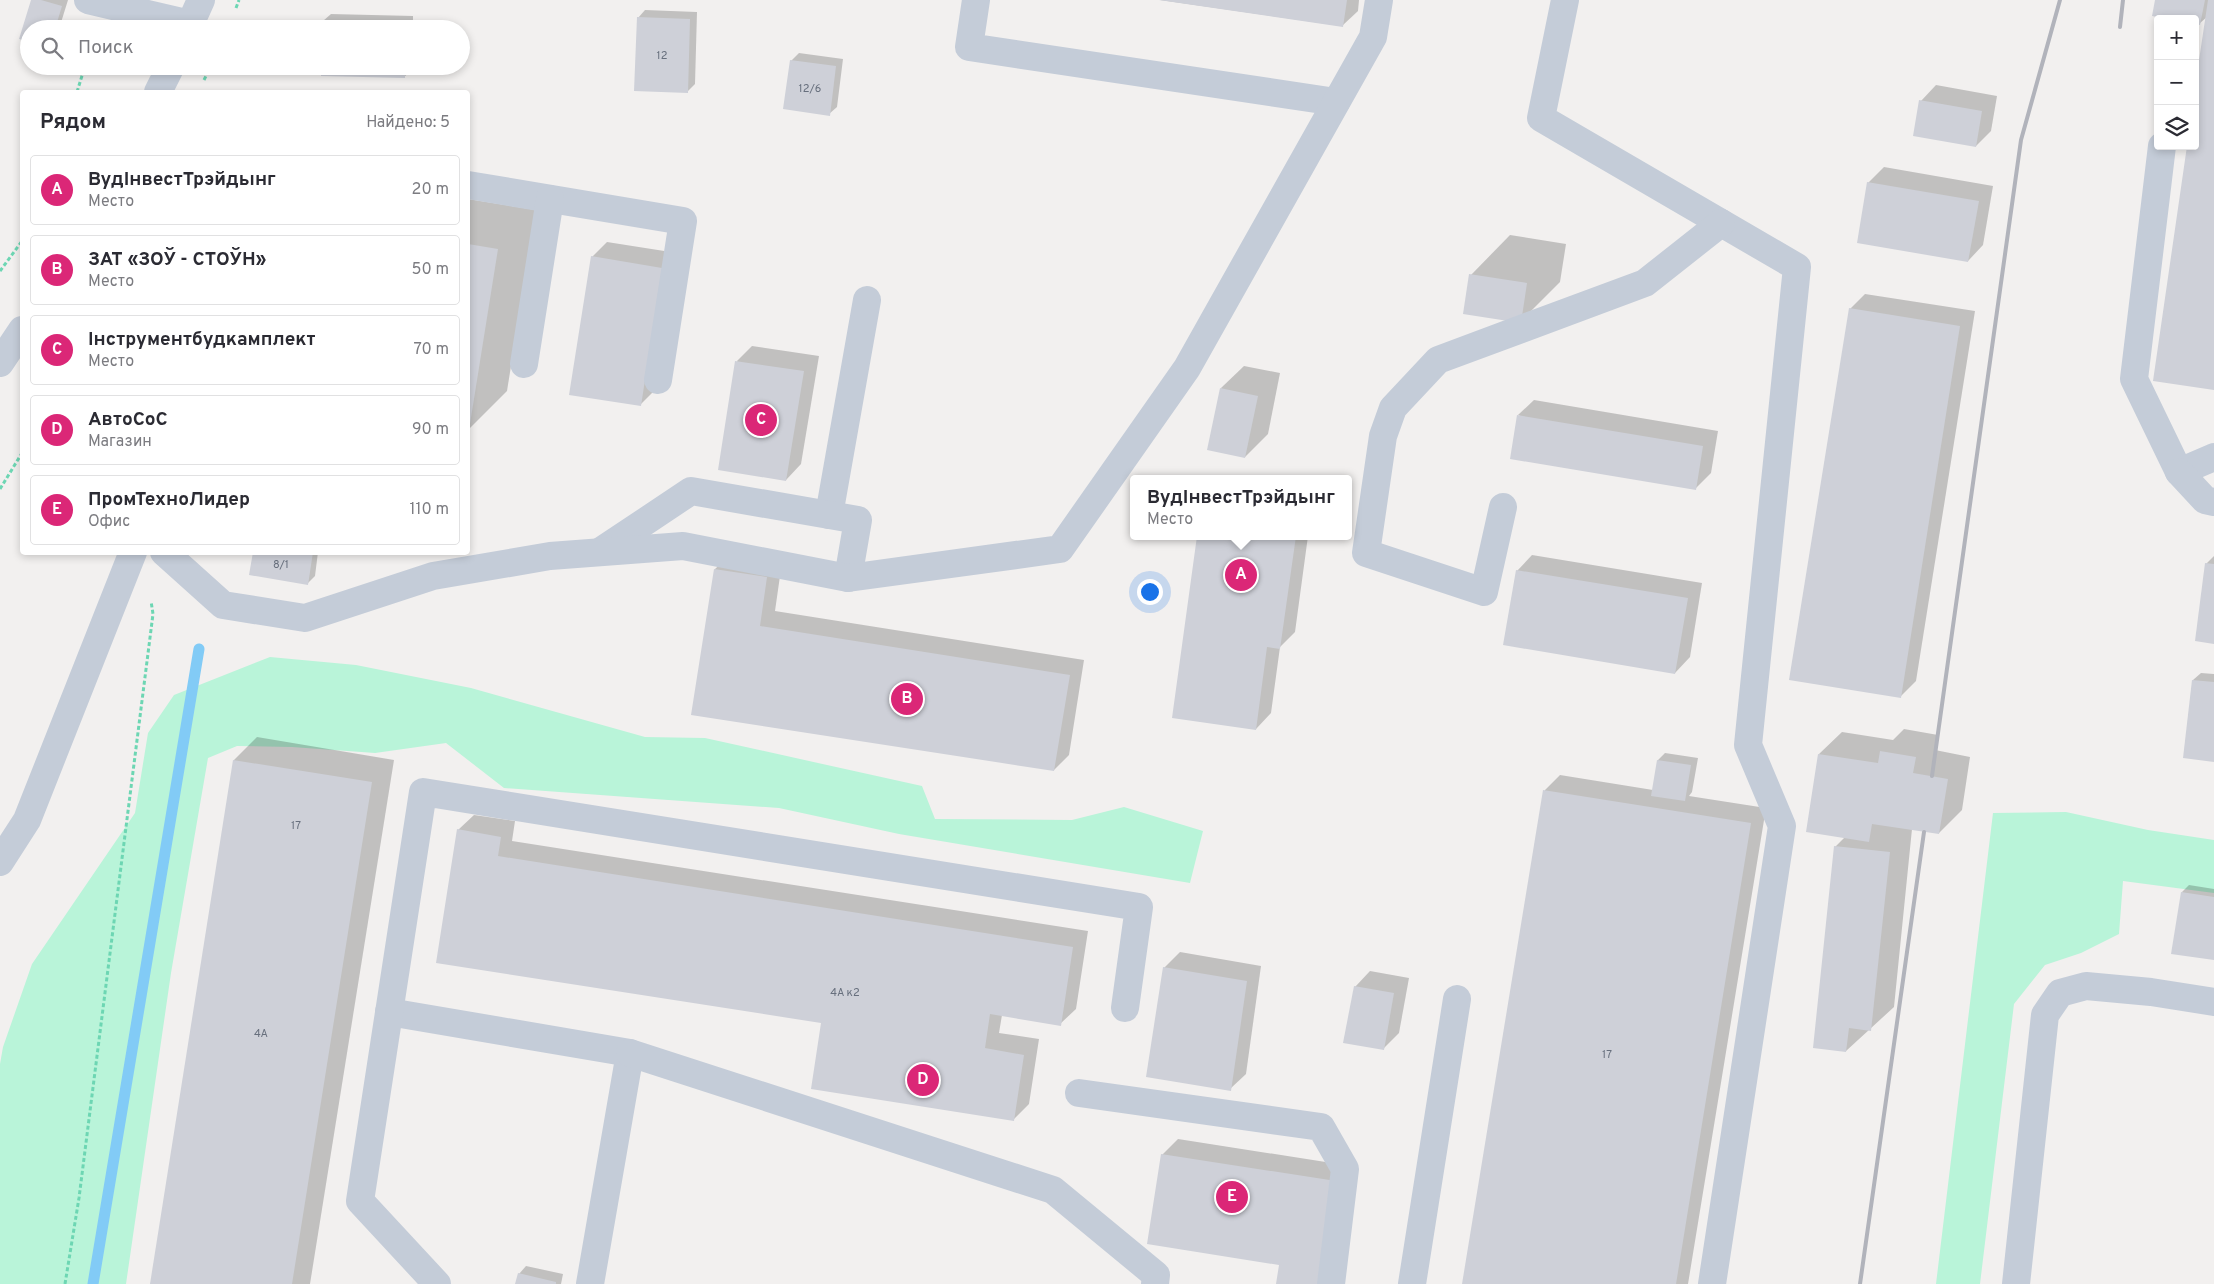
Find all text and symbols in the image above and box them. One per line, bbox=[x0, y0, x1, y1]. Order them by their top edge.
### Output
map controls bbox=[2154, 15, 2199, 150]
button: + bbox=[2154, 15, 2199, 60]
search box bbox=[20, 20, 470, 75]
icon: search bbox=[38, 34, 66, 62]
text: Поиск bbox=[78, 36, 134, 60]
house number: 12 bbox=[657, 49, 667, 63]
button: − bbox=[2154, 60, 2199, 105]
house number: 12/6 bbox=[799, 82, 821, 96]
button: layers bbox=[2154, 105, 2199, 150]
text: Рядом bbox=[40, 109, 106, 136]
text: Найдено: 5 bbox=[366, 113, 450, 133]
text: ВудІнвестТрэйдынг bbox=[88, 168, 276, 192]
text: A bbox=[51, 180, 63, 200]
text: 20 m bbox=[412, 180, 449, 200]
text: Место bbox=[88, 192, 134, 212]
text: ЗАТ «ЗОЎ - СТОЎН» bbox=[88, 248, 266, 272]
text: B bbox=[51, 260, 63, 280]
text: 50 m bbox=[412, 260, 449, 280]
text: Место bbox=[88, 272, 134, 292]
text: Інструментбудкамплект bbox=[88, 328, 315, 352]
text: C bbox=[52, 340, 62, 360]
text: 70 m bbox=[414, 340, 449, 360]
text: Место bbox=[88, 352, 134, 372]
pin: C bbox=[745, 401, 777, 439]
text: АвтоСоС bbox=[88, 408, 168, 432]
text: D bbox=[51, 420, 63, 440]
text: 90 m bbox=[412, 420, 449, 440]
text: Магазин bbox=[88, 432, 152, 452]
popup bbox=[1130, 475, 1352, 540]
text: ВудІнвестТрэйдынг bbox=[1147, 486, 1335, 510]
text: ПромТехноЛидер bbox=[88, 488, 250, 512]
text: E bbox=[52, 500, 62, 520]
text: 110 m bbox=[409, 500, 449, 520]
text: Место bbox=[1147, 510, 1193, 530]
text: Офис bbox=[88, 512, 130, 532]
pin: A bbox=[1225, 556, 1257, 594]
house number: 8/1 bbox=[273, 558, 289, 572]
your location bbox=[1137, 579, 1163, 605]
pin: B bbox=[891, 680, 923, 718]
house number: 17 bbox=[291, 819, 301, 833]
house number: 4А к2 bbox=[830, 986, 860, 1000]
house number: 4А bbox=[254, 1027, 268, 1041]
house number: 17 bbox=[1602, 1048, 1612, 1062]
pin: D bbox=[907, 1061, 939, 1099]
pin: E bbox=[1216, 1178, 1248, 1216]

